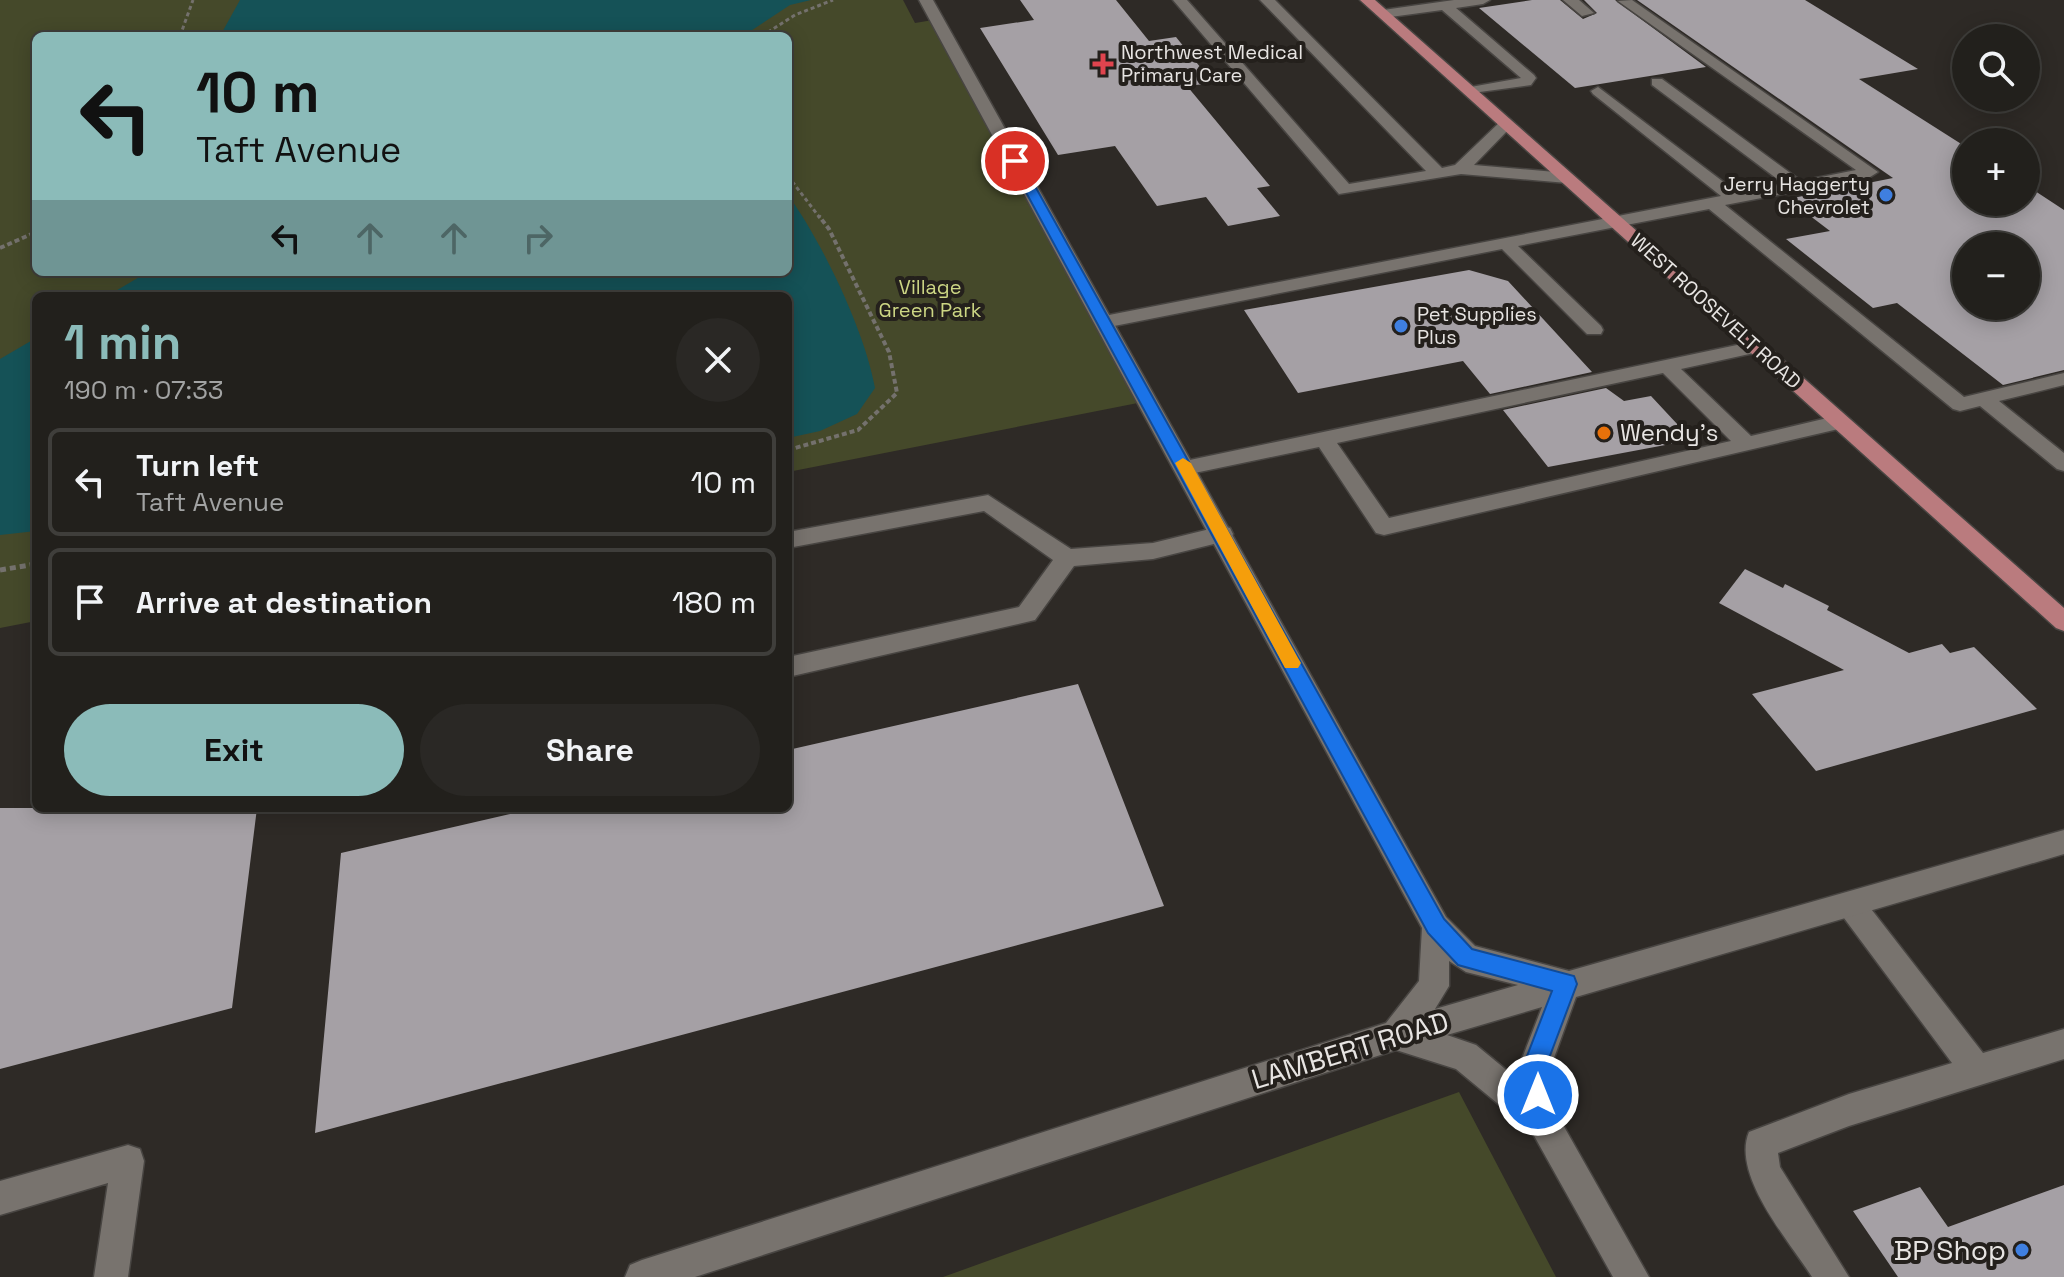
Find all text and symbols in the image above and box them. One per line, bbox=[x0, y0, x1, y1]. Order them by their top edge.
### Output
map controls bbox=[1952, 24, 2040, 320]
button: search bbox=[1952, 24, 2040, 112]
place label: Northwest Medical Primary Care bbox=[1121, 39, 1303, 88]
marker: Northwest Medical Primary Care bbox=[1092, 53, 1114, 75]
text: 10 m bbox=[196, 57, 320, 128]
icon: left bbox=[64, 64, 168, 168]
text: Taft Avenue bbox=[196, 127, 401, 173]
pin bbox=[981, 127, 1049, 195]
button: + bbox=[1952, 128, 2040, 216]
icon: arrive bbox=[993, 139, 1037, 183]
place label: Jerry Haggerty Chevrolet bbox=[1724, 171, 1870, 220]
marker: Jerry Haggerty Chevrolet bbox=[1877, 186, 1895, 204]
icon: left bbox=[264, 216, 308, 260]
icon: ahead bbox=[348, 216, 392, 260]
icon: ahead bbox=[432, 216, 476, 260]
icon: right bbox=[516, 216, 560, 260]
street label: WEST ROOSEVELT ROAD bbox=[1625, 228, 1807, 394]
button: − bbox=[1952, 232, 2040, 320]
park label: Village Green Park bbox=[878, 274, 982, 323]
place label: Pet Supplies Plus bbox=[1417, 301, 1537, 350]
text: 1 min bbox=[64, 312, 181, 373]
marker: Pet Supplies Plus bbox=[1392, 317, 1410, 335]
button: close bbox=[676, 318, 760, 402]
text: 190 m · 07:33 bbox=[64, 373, 224, 407]
place label: Wendy's bbox=[1620, 417, 1718, 448]
marker: Wendy's bbox=[1595, 424, 1613, 442]
text: Turn left bbox=[136, 446, 259, 485]
icon: left bbox=[68, 460, 112, 504]
text: 10 m bbox=[691, 463, 756, 502]
text: Taft Avenue bbox=[136, 485, 284, 519]
icon: arrive bbox=[68, 580, 112, 624]
text: Arrive at destination bbox=[136, 583, 432, 622]
text: 180 m bbox=[672, 583, 756, 622]
button: Exit bbox=[64, 704, 404, 796]
button: Share bbox=[420, 704, 760, 796]
street label: LAMBERT ROAD bbox=[1247, 1003, 1453, 1097]
position arrow bbox=[1496, 1053, 1580, 1137]
place label: BP Shop bbox=[1894, 1232, 2006, 1268]
marker: BP Shop bbox=[2013, 1241, 2031, 1259]

